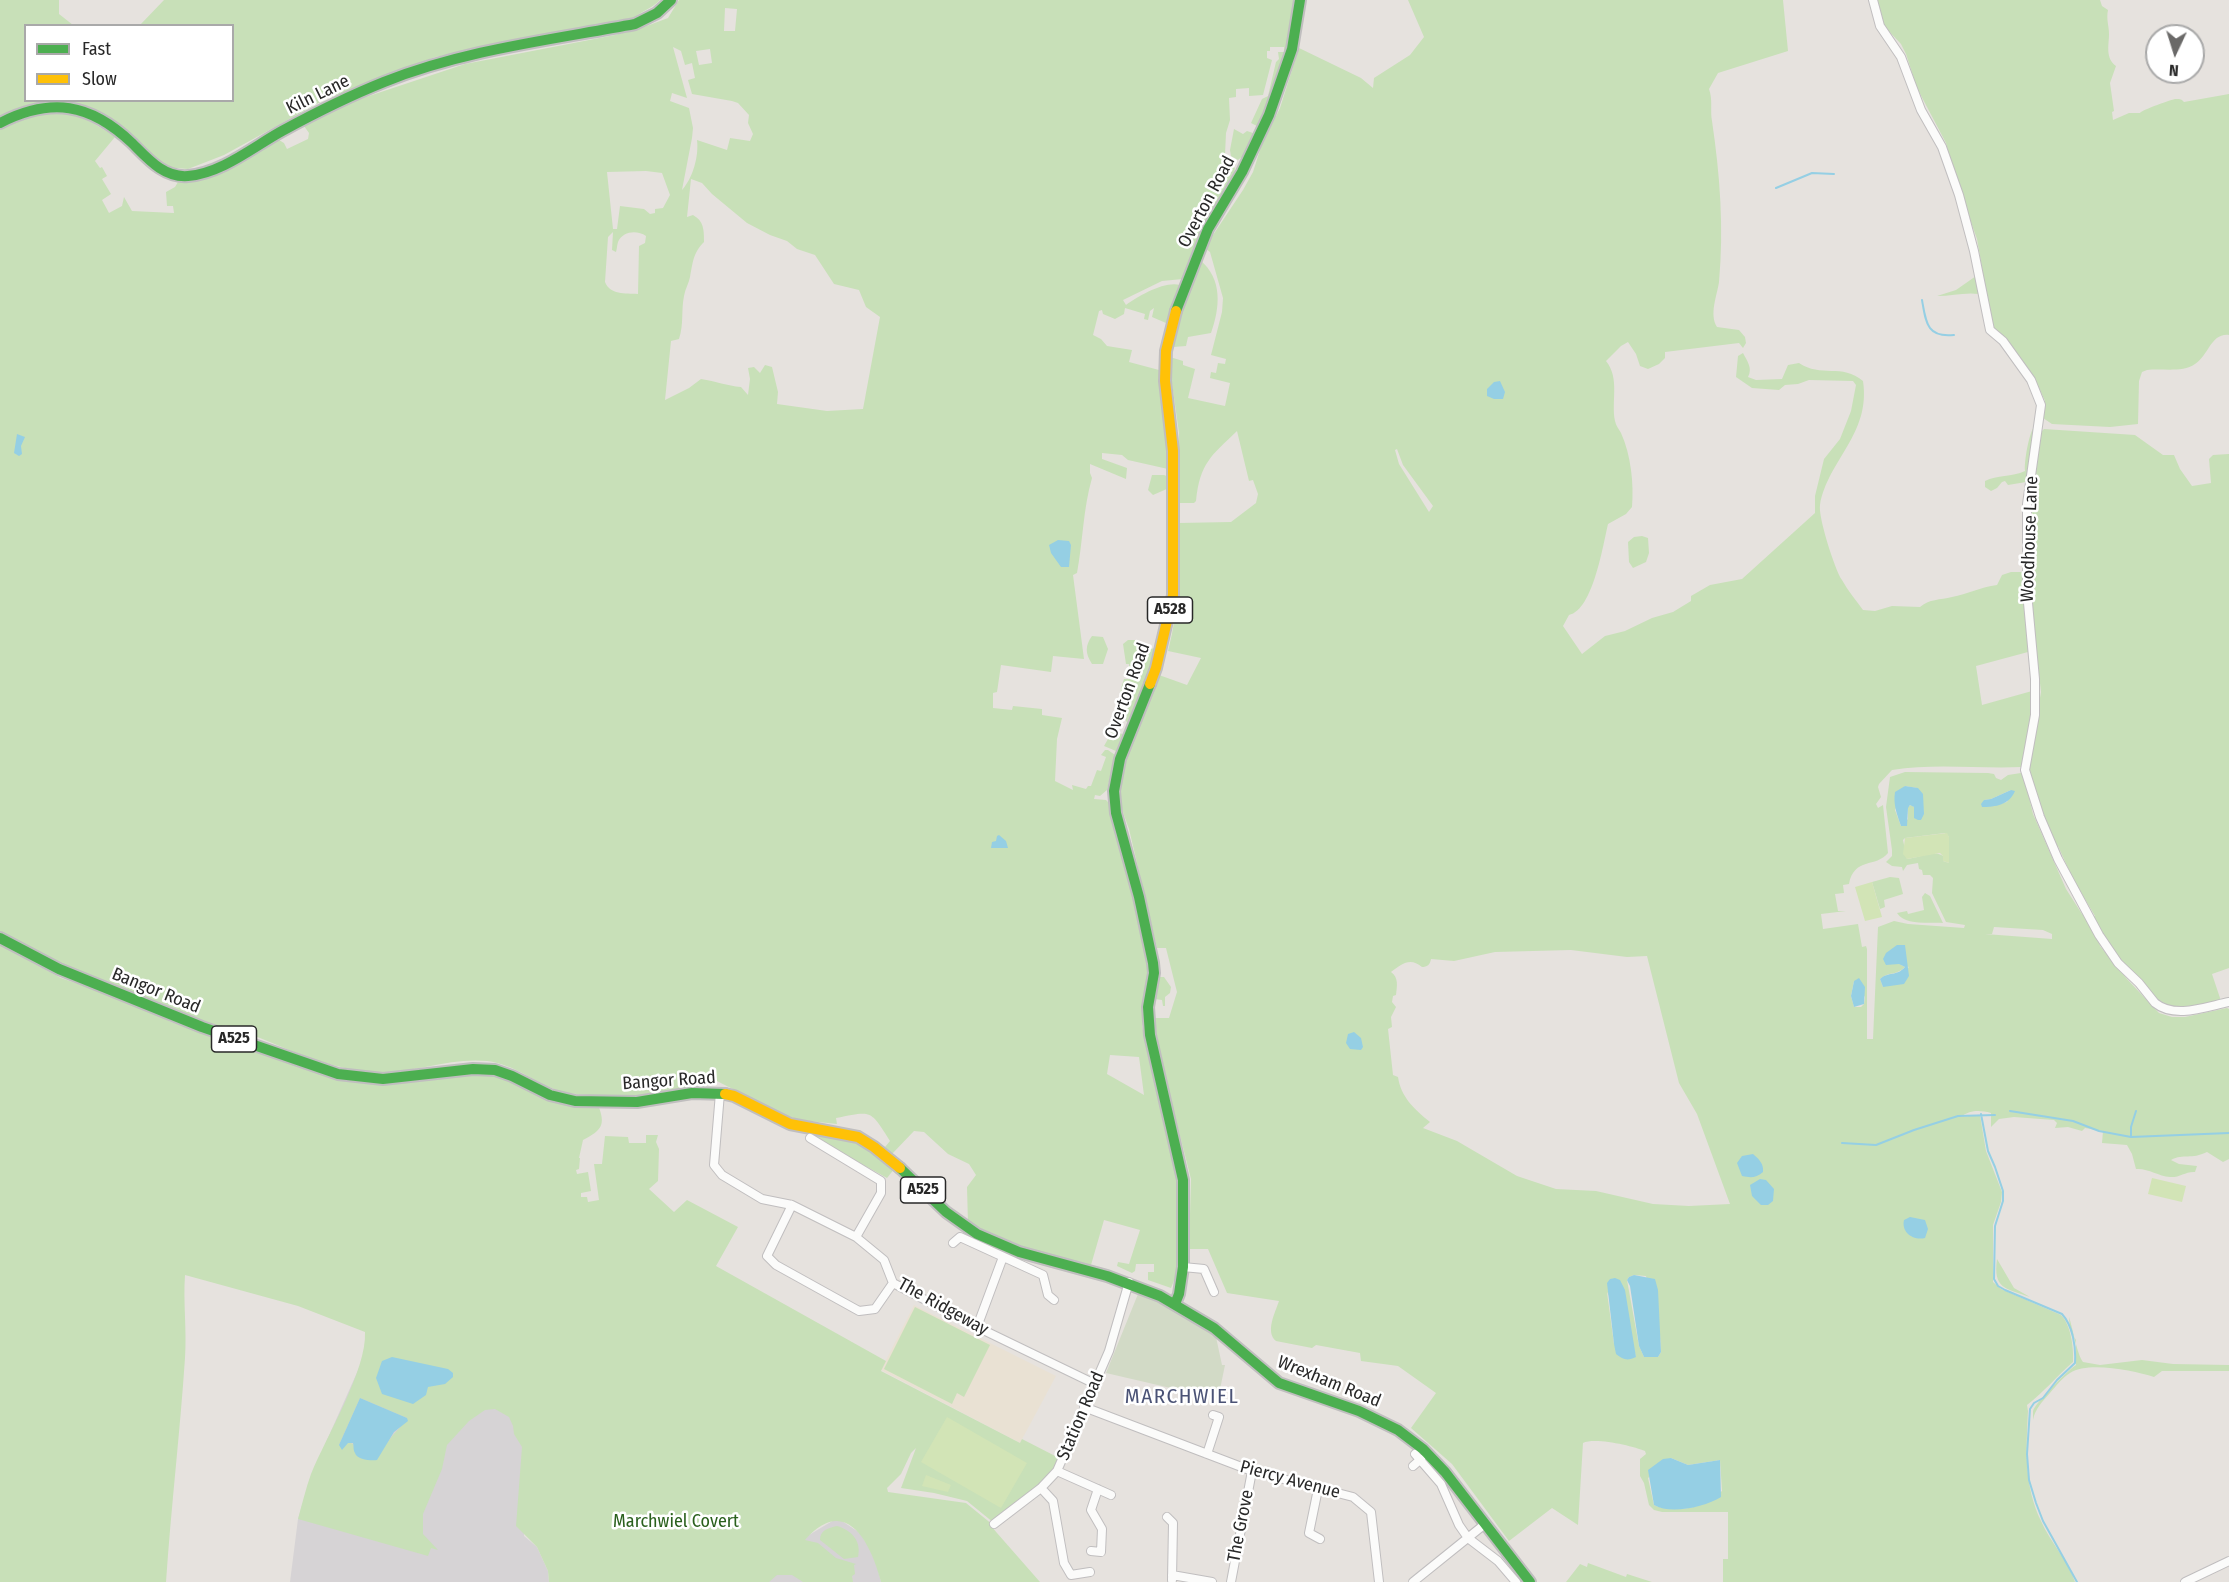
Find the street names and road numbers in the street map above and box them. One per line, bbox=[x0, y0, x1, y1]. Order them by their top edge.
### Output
street label: Kiln Lane bbox=[283, 70, 353, 120]
street label: Overton Road bbox=[1174, 153, 1240, 251]
street label: Woodhouse Lane bbox=[2017, 476, 2043, 602]
road number: A528 bbox=[1148, 597, 1192, 623]
street label: Overton Road bbox=[1101, 640, 1155, 742]
street label: Bangor Road bbox=[109, 963, 203, 1019]
road number: A525 bbox=[212, 1026, 256, 1052]
street label: Bangor Road bbox=[622, 1067, 716, 1095]
road number: A525 bbox=[900, 1177, 946, 1203]
street label: The Ridgeway bbox=[894, 1273, 992, 1341]
street label: Wrexham Road bbox=[1274, 1351, 1384, 1413]
street label: Station Road bbox=[1053, 1368, 1109, 1464]
street label: Piercy Avenue bbox=[1238, 1456, 1342, 1504]
street label: The Grove bbox=[1223, 1488, 1259, 1564]

